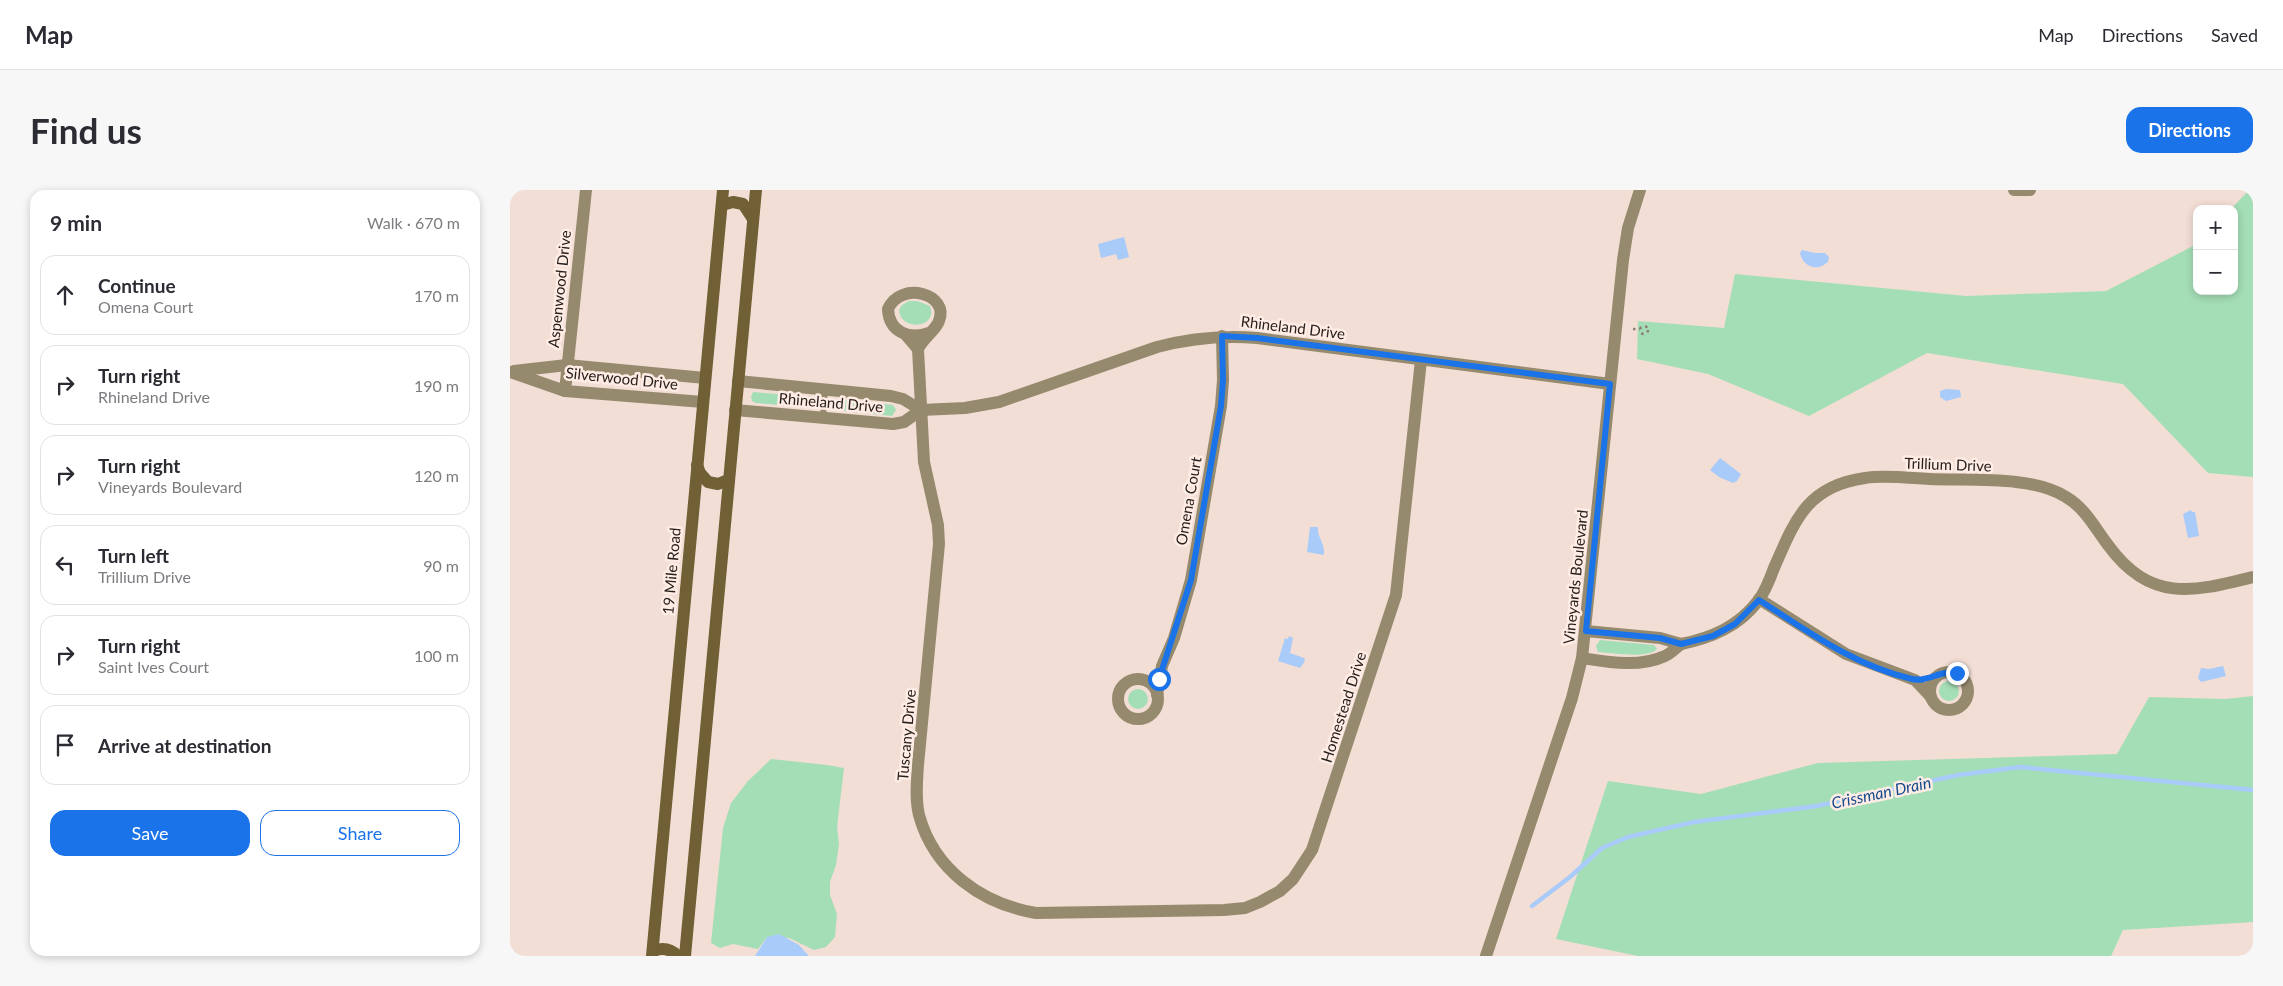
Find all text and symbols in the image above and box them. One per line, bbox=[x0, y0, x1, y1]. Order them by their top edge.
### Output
text: Map bbox=[25, 20, 73, 49]
text: Map bbox=[2038, 24, 2074, 46]
text: Directions bbox=[2102, 24, 2183, 46]
text: Saved bbox=[2211, 24, 2258, 46]
button: Directions bbox=[2126, 107, 2253, 153]
text: Find us bbox=[30, 109, 142, 151]
map controls bbox=[2193, 205, 2238, 295]
button: + bbox=[2193, 205, 2238, 250]
text: 9 min bbox=[50, 210, 102, 235]
text: Walk · 670 m bbox=[367, 213, 460, 232]
street label: Aspenwood Drive bbox=[544, 229, 574, 349]
button: − bbox=[2193, 250, 2238, 295]
text: Continue bbox=[98, 274, 176, 297]
icon: ahead bbox=[51, 281, 79, 309]
text: 170 m bbox=[414, 286, 459, 305]
text: Omena Court bbox=[98, 297, 193, 316]
street label: Rhineland Drive bbox=[1240, 312, 1346, 342]
street label: Silverwood Drive bbox=[565, 363, 679, 393]
text: Turn right bbox=[98, 364, 180, 387]
icon: right bbox=[51, 371, 79, 399]
text: 190 m bbox=[414, 376, 459, 395]
text: Rhineland Drive bbox=[98, 387, 210, 406]
street label: Rhineland Drive bbox=[778, 388, 884, 416]
street label: Trillium Drive bbox=[1904, 453, 1992, 475]
text: Turn right bbox=[98, 454, 180, 477]
street label: Omena Court bbox=[1171, 455, 1205, 547]
icon: right bbox=[51, 461, 79, 489]
text: 120 m bbox=[414, 466, 459, 485]
text: Vineyards Boulevard bbox=[98, 477, 242, 496]
street label: Vineyards Boulevard bbox=[1559, 509, 1591, 645]
street label: 19 Mile Road bbox=[658, 527, 684, 615]
text: Turn left bbox=[98, 544, 169, 567]
icon: left bbox=[51, 551, 79, 579]
text: 90 m bbox=[423, 556, 459, 575]
text: Trillium Drive bbox=[98, 567, 191, 586]
text: Turn right bbox=[98, 634, 180, 657]
icon: right bbox=[51, 641, 79, 669]
text: 100 m bbox=[414, 646, 459, 665]
street label: Homestead Drive bbox=[1317, 649, 1369, 765]
text: Saint Ives Court bbox=[98, 657, 209, 676]
route end bbox=[1946, 662, 1969, 685]
route start bbox=[1148, 668, 1171, 691]
street label: Tuscany Drive bbox=[893, 688, 919, 782]
icon: arrive bbox=[51, 731, 79, 759]
text: Arrive at destination bbox=[98, 734, 271, 757]
water label: Crissman Drain bbox=[1829, 772, 1933, 812]
button: Save bbox=[50, 810, 250, 856]
button: Share bbox=[260, 810, 460, 856]

